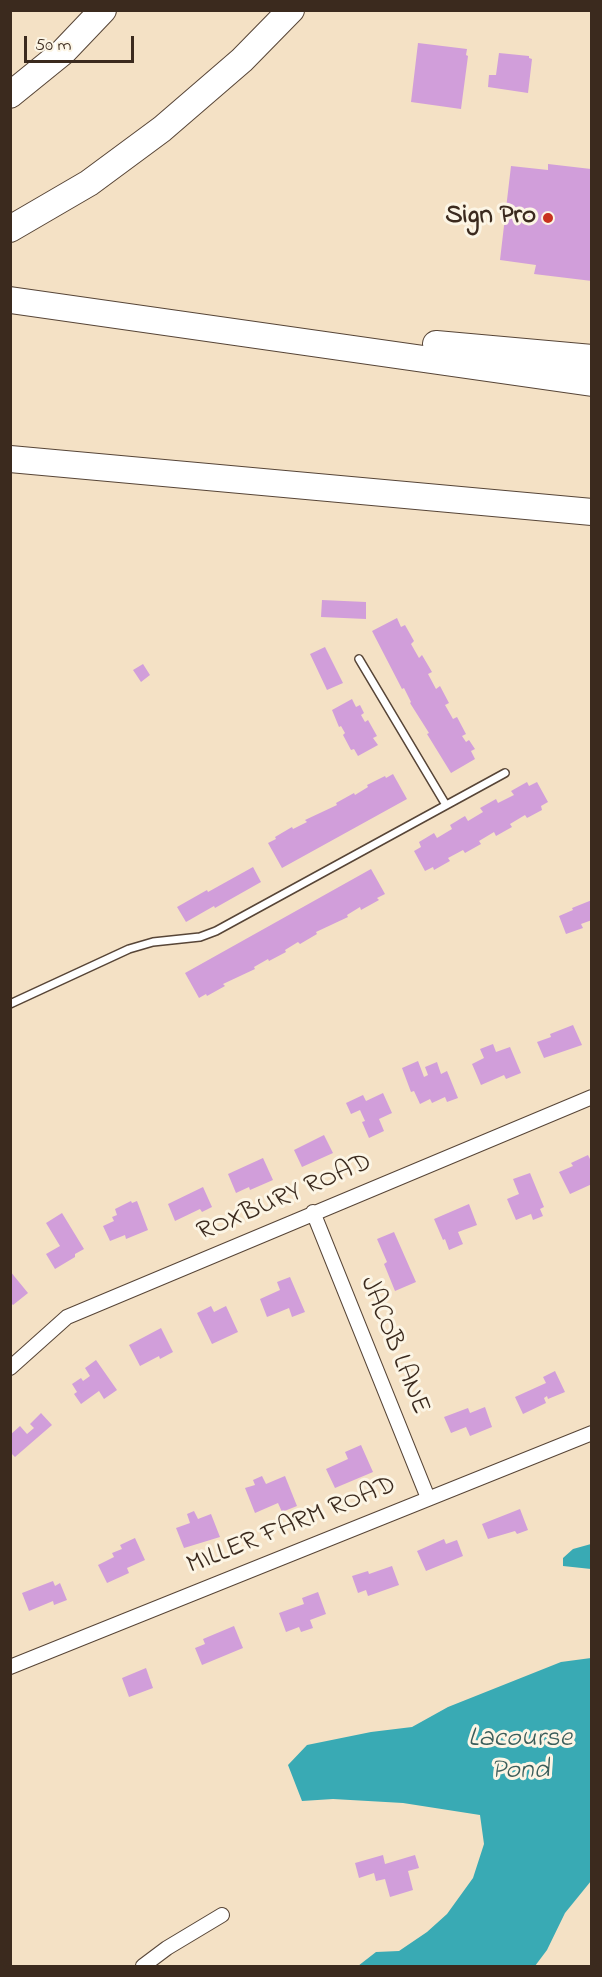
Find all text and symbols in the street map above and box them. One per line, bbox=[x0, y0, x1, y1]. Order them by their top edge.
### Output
scale bar bbox=[27, 24, 136, 62]
text: 50 m bbox=[35, 33, 72, 59]
place label: Sign Pro bbox=[445, 202, 536, 234]
marker: Sign Pro bbox=[541, 211, 555, 225]
street label: ROXBURY ROAD bbox=[193, 1148, 377, 1250]
street label: JACOB LANE bbox=[351, 1272, 435, 1420]
street label: MILLER FARM ROAD bbox=[183, 1470, 401, 1584]
water label: Lacourse Pond bbox=[468, 1723, 572, 1789]

